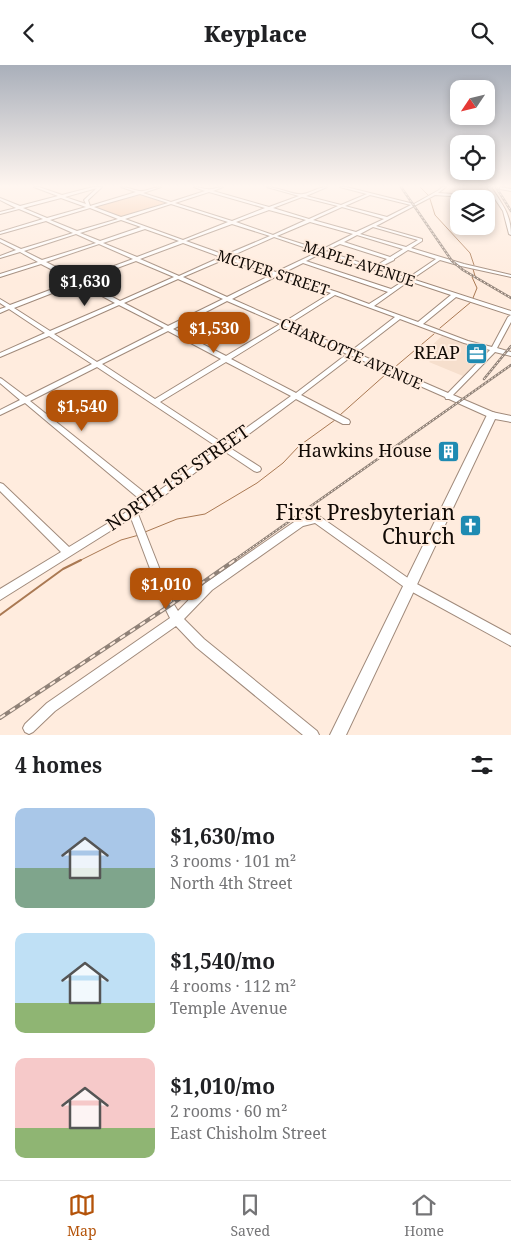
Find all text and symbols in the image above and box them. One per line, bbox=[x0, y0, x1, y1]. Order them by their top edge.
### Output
text: Keyplace bbox=[204, 18, 307, 48]
icon: back bbox=[15, 19, 43, 47]
icon: search bbox=[468, 19, 496, 47]
north arrow bbox=[450, 80, 495, 125]
map controls bbox=[450, 80, 495, 235]
button: locate bbox=[450, 135, 495, 180]
button: layers bbox=[450, 190, 495, 235]
street label: MAPLE AVENUE bbox=[301, 236, 418, 291]
street label: MCIVER STREET bbox=[215, 244, 332, 300]
pin: $1,630 bbox=[44, 265, 126, 307]
text: $1,630 bbox=[60, 270, 110, 292]
pin: $1,530 bbox=[173, 311, 255, 354]
street label: CHARLOTTE AVENUE bbox=[277, 313, 426, 393]
text: $1,530 bbox=[189, 317, 239, 339]
place label: REAP bbox=[413, 340, 460, 364]
office icon: REAP bbox=[464, 341, 488, 365]
pin: $1,540 bbox=[41, 389, 123, 432]
text: $1,540 bbox=[57, 395, 107, 417]
street label: NORTH 1ST STREET bbox=[101, 419, 254, 536]
place label: Hawkins House bbox=[298, 438, 432, 462]
building icon: Hawkins House bbox=[436, 439, 460, 463]
place label: First Presbyterian Church bbox=[275, 498, 455, 550]
church icon: First Presbyterian Church bbox=[459, 513, 483, 537]
pin: $1,010 bbox=[125, 567, 207, 610]
text: $1,010 bbox=[141, 573, 191, 595]
text: 4 homes bbox=[15, 751, 102, 779]
icon: filters bbox=[468, 751, 496, 779]
text: $1,630/mo bbox=[170, 822, 275, 850]
icon: home bbox=[55, 828, 115, 888]
text: 3 rooms · 101 m² bbox=[170, 850, 296, 872]
text: North 4th Street bbox=[170, 872, 292, 894]
text: $1,540/mo bbox=[170, 947, 275, 975]
icon: home bbox=[55, 953, 115, 1013]
text: 4 rooms · 112 m² bbox=[170, 975, 296, 997]
text: Temple Avenue bbox=[170, 997, 287, 1019]
text: $1,010/mo bbox=[170, 1072, 275, 1100]
icon: home bbox=[55, 1078, 115, 1138]
text: 2 rooms · 60 m² bbox=[170, 1100, 287, 1122]
text: East Chisholm Street bbox=[170, 1122, 327, 1144]
tab: Map bbox=[67, 1191, 97, 1240]
tab: Saved bbox=[231, 1191, 270, 1240]
tab: Home bbox=[404, 1191, 444, 1240]

